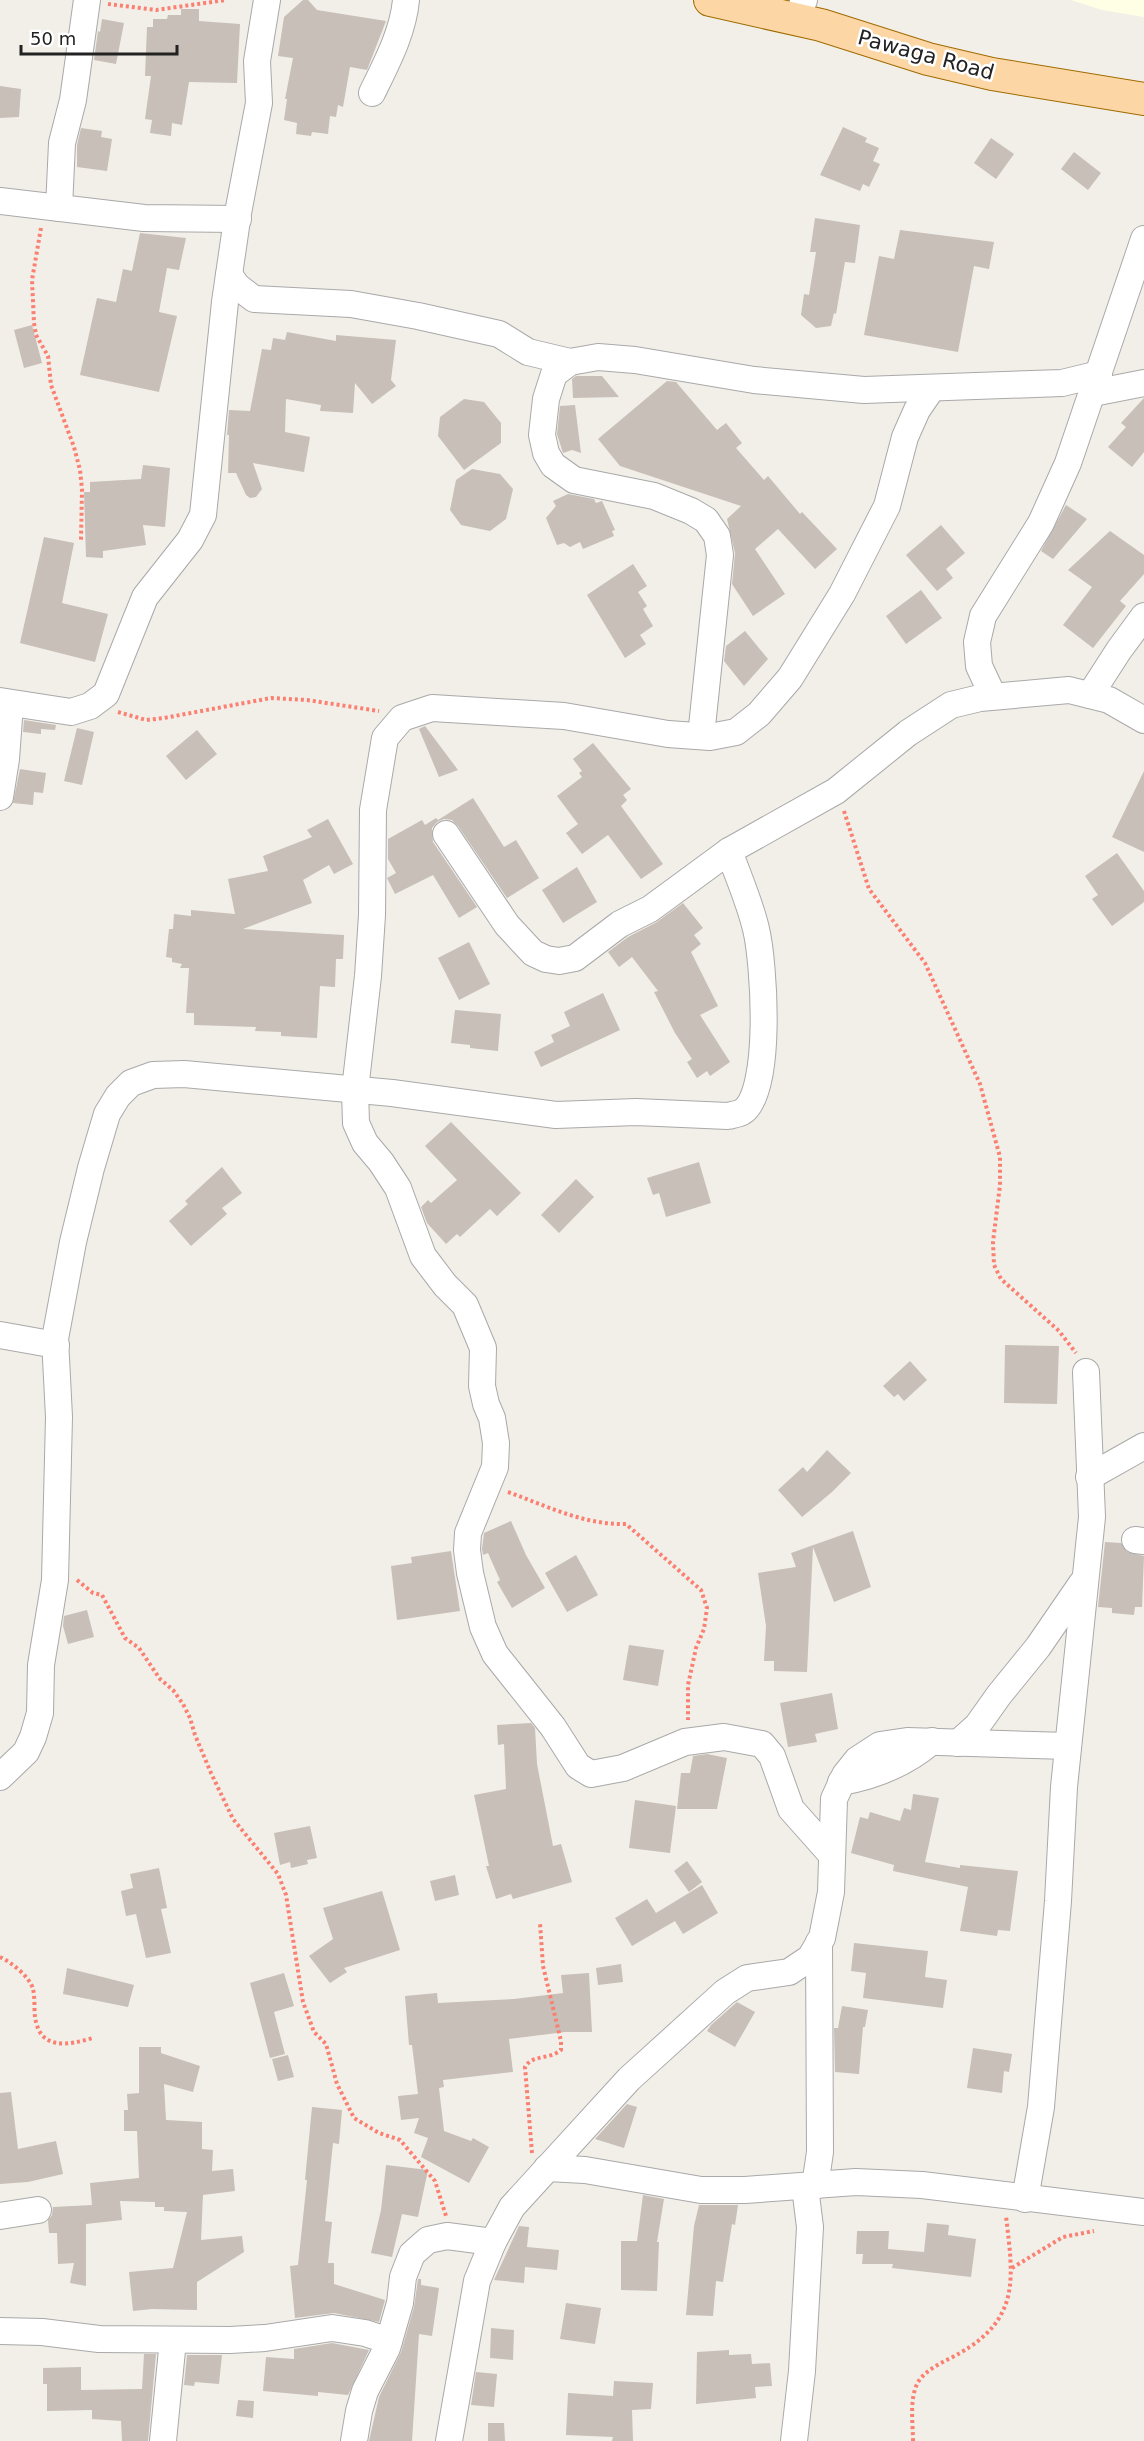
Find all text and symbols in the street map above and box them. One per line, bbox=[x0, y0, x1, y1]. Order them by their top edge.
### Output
scale bar bbox=[21, 18, 177, 56]
street label: Pawaga Road bbox=[855, 25, 997, 85]
text: 50 m bbox=[30, 28, 76, 49]

